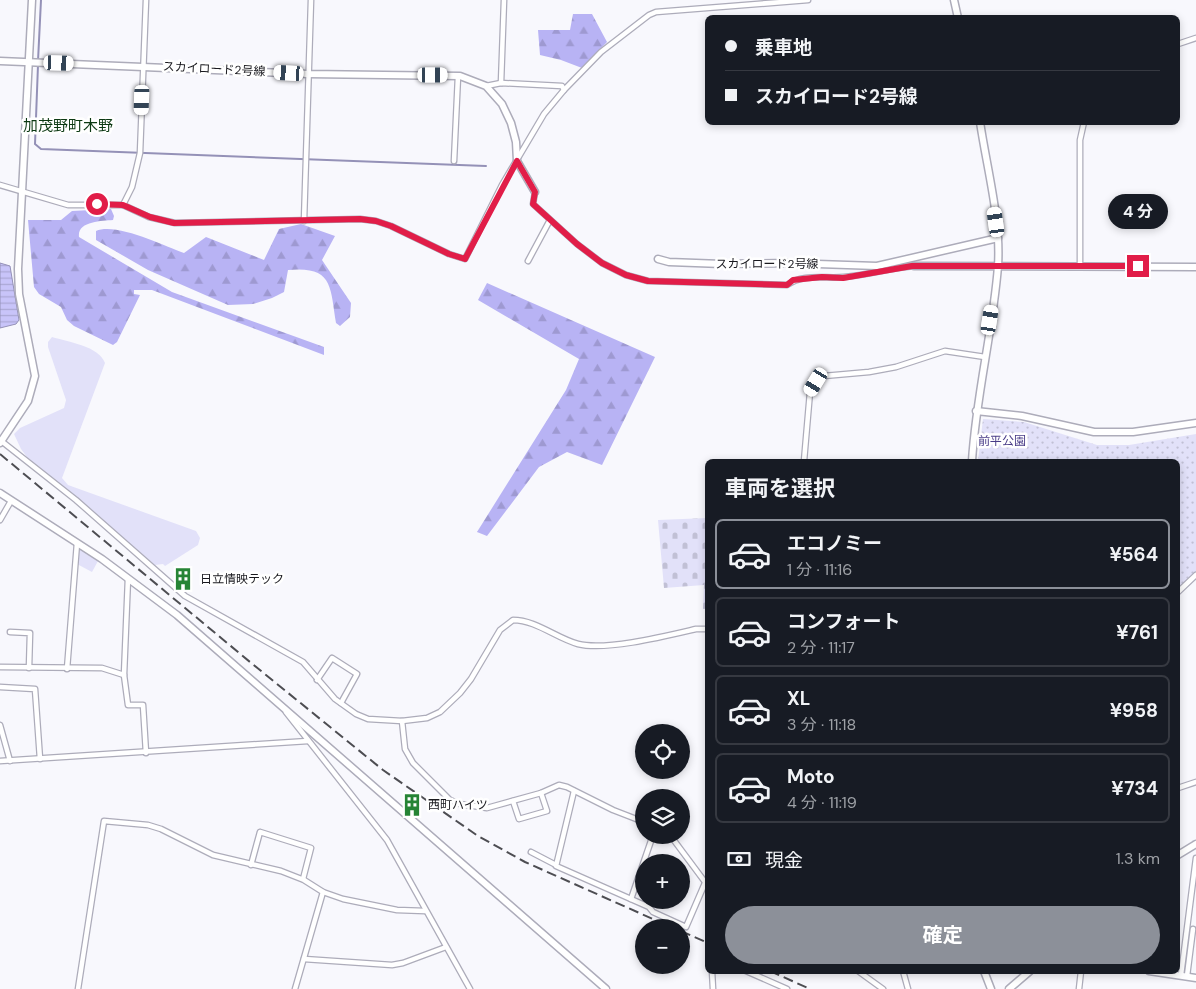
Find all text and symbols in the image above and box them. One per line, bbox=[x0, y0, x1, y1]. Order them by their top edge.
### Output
text: 乗車地 bbox=[755, 35, 812, 60]
car bbox=[43, 55, 74, 71]
street label: スカイロード2号線 bbox=[162, 58, 266, 80]
car bbox=[273, 65, 304, 81]
car bbox=[418, 68, 448, 83]
text: スカイロード2号線 bbox=[755, 84, 918, 109]
car bbox=[133, 85, 150, 115]
district label: 加茂野町木野 bbox=[23, 116, 113, 136]
route start bbox=[86, 193, 108, 215]
callout: 4 分 bbox=[1108, 194, 1168, 228]
text: 4 分 bbox=[1123, 201, 1153, 222]
car bbox=[986, 206, 1005, 238]
route end bbox=[1127, 255, 1149, 277]
street label: スカイロード2号線 bbox=[716, 256, 818, 272]
car bbox=[980, 304, 999, 336]
car bbox=[801, 365, 830, 399]
park label: 前平公園 bbox=[978, 433, 1026, 449]
text: 車両を選択 bbox=[725, 474, 835, 503]
text: エコノミー bbox=[787, 531, 882, 556]
icon: car bbox=[727, 532, 772, 577]
text: ¥564 bbox=[1109, 542, 1158, 567]
text: 1 分 · 11:16 bbox=[787, 559, 852, 580]
building icon: 日立情映テック bbox=[170, 566, 196, 592]
place label: 日立情映テック bbox=[200, 571, 284, 587]
text: コンフォート bbox=[787, 609, 900, 634]
icon: car bbox=[727, 610, 772, 655]
text: ¥761 bbox=[1116, 620, 1158, 645]
text: 2 分 · 11:17 bbox=[787, 637, 855, 658]
text: XL bbox=[787, 686, 810, 711]
icon: car bbox=[727, 688, 772, 733]
text: ¥958 bbox=[1110, 698, 1158, 723]
text: 3 分 · 11:18 bbox=[787, 714, 856, 735]
map controls bbox=[635, 724, 690, 974]
button: locate bbox=[635, 724, 690, 779]
text: Moto bbox=[787, 764, 835, 789]
icon: car bbox=[727, 766, 772, 811]
text: ¥734 bbox=[1111, 776, 1158, 801]
button: layers bbox=[635, 789, 690, 844]
building icon: 西町ハイツ bbox=[399, 792, 425, 818]
text: 4 分 · 11:19 bbox=[787, 792, 857, 813]
place label: 西町ハイツ bbox=[428, 797, 488, 813]
icon: cash bbox=[725, 845, 753, 873]
text: 現金 bbox=[765, 848, 803, 873]
text: 1.3 km bbox=[1116, 848, 1160, 869]
button: + bbox=[635, 854, 690, 909]
button: 確定 bbox=[725, 906, 1160, 964]
button: − bbox=[635, 919, 690, 974]

